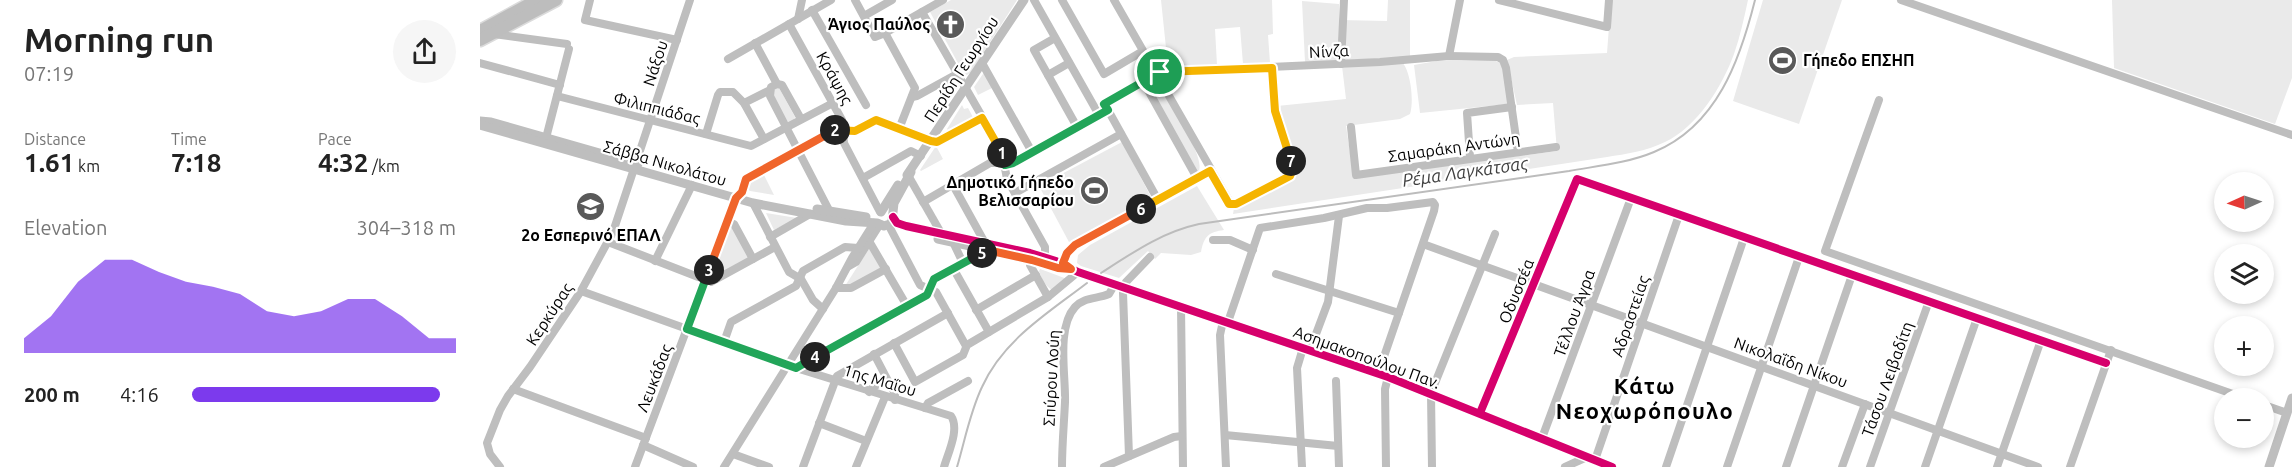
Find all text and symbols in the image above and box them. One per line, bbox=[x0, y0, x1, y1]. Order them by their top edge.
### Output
church icon: Άγιος Παύλος bbox=[935, 8, 967, 40]
street label: Περίδη Γεωργίου bbox=[920, 13, 1002, 125]
place label: Άγιος Παύλος bbox=[828, 15, 930, 34]
button: share bbox=[393, 20, 456, 83]
text: Morning run bbox=[24, 21, 214, 58]
street label: Νάξου bbox=[639, 38, 672, 88]
street label: Νίνζα bbox=[1308, 41, 1350, 62]
sports icon: Γήπεδο ΕΠΣΗΠ bbox=[1766, 44, 1798, 76]
pin bbox=[1134, 46, 1185, 97]
street label: Κράψης bbox=[812, 49, 857, 108]
place label: Γήπεδο ΕΠΣΗΠ bbox=[1803, 51, 1915, 69]
icon: arrive bbox=[1143, 55, 1176, 88]
text: 07:19 bbox=[24, 62, 74, 85]
street label: Φιλιππιάδας bbox=[612, 89, 702, 128]
pin: 2 bbox=[820, 115, 850, 145]
text: 2 bbox=[830, 121, 840, 139]
street label: Σαμαράκη Αντώνη bbox=[1387, 129, 1521, 165]
text: Distance bbox=[24, 130, 86, 148]
text: Time bbox=[171, 130, 207, 148]
text: Pace bbox=[318, 130, 352, 148]
street label: Σάββα Νικολάτου bbox=[601, 137, 729, 189]
pin: 1 bbox=[987, 138, 1017, 168]
text: 1 bbox=[997, 144, 1007, 162]
pin: 7 bbox=[1276, 146, 1306, 176]
text: 1.61 bbox=[24, 148, 74, 177]
text: 7:18 bbox=[171, 148, 221, 177]
text: 4:32 bbox=[318, 148, 368, 177]
text: 7 bbox=[1286, 152, 1296, 170]
water label: Ρέμα Λαγκάτσας bbox=[1401, 152, 1530, 191]
text: km bbox=[74, 157, 100, 175]
text: /km bbox=[368, 157, 400, 175]
north arrow bbox=[2214, 172, 2274, 232]
map controls bbox=[2214, 172, 2274, 448]
place label: Δημοτικό Γήπεδο Βελισσαρίου bbox=[946, 173, 1074, 209]
sports icon: Δημοτικό Γήπεδο Βελισσαρίου bbox=[1079, 175, 1111, 207]
school or university icon: 2ο Εσπερινό ΕΠΑΛ bbox=[575, 191, 607, 223]
pin: 6 bbox=[1126, 194, 1156, 224]
text: 6 bbox=[1136, 200, 1146, 218]
text: Elevation bbox=[24, 216, 107, 239]
text: 304–318 m bbox=[357, 216, 456, 239]
place label: 2ο Εσπερινό ΕΠΑΛ bbox=[521, 226, 662, 244]
pin: 5 bbox=[967, 238, 997, 268]
text: 5 bbox=[977, 244, 987, 262]
button: layers bbox=[2214, 244, 2274, 304]
pin: 3 bbox=[694, 255, 724, 285]
street label: Οδυσσέα bbox=[1495, 256, 1537, 326]
text: 3 bbox=[704, 261, 714, 279]
street label: Τέλλου Άγρα bbox=[1550, 267, 1598, 359]
street label: Αδραστείας bbox=[1608, 273, 1653, 359]
street label: Κερκύρας bbox=[522, 279, 577, 349]
button: + bbox=[2214, 316, 2274, 376]
street label: Τάσου Λειβαδίτη bbox=[1858, 319, 1916, 439]
street label: Ασημακοπούλου Παν. bbox=[1291, 322, 1443, 392]
street label: Σπύρου Λούη bbox=[1039, 329, 1063, 427]
street label: Νικολαΐδη Νίκου bbox=[1732, 333, 1850, 391]
street label: Λευκάδας bbox=[633, 342, 676, 415]
pin: 4 bbox=[800, 342, 830, 372]
text: 4 bbox=[810, 348, 820, 366]
street label: 1ης Μαΐου bbox=[841, 360, 919, 401]
district label: Κάτω Νεοχωρόπουλο bbox=[1556, 373, 1734, 423]
text: 200 m bbox=[24, 383, 80, 406]
text: 4:16 bbox=[120, 383, 159, 406]
button: − bbox=[2214, 388, 2274, 448]

